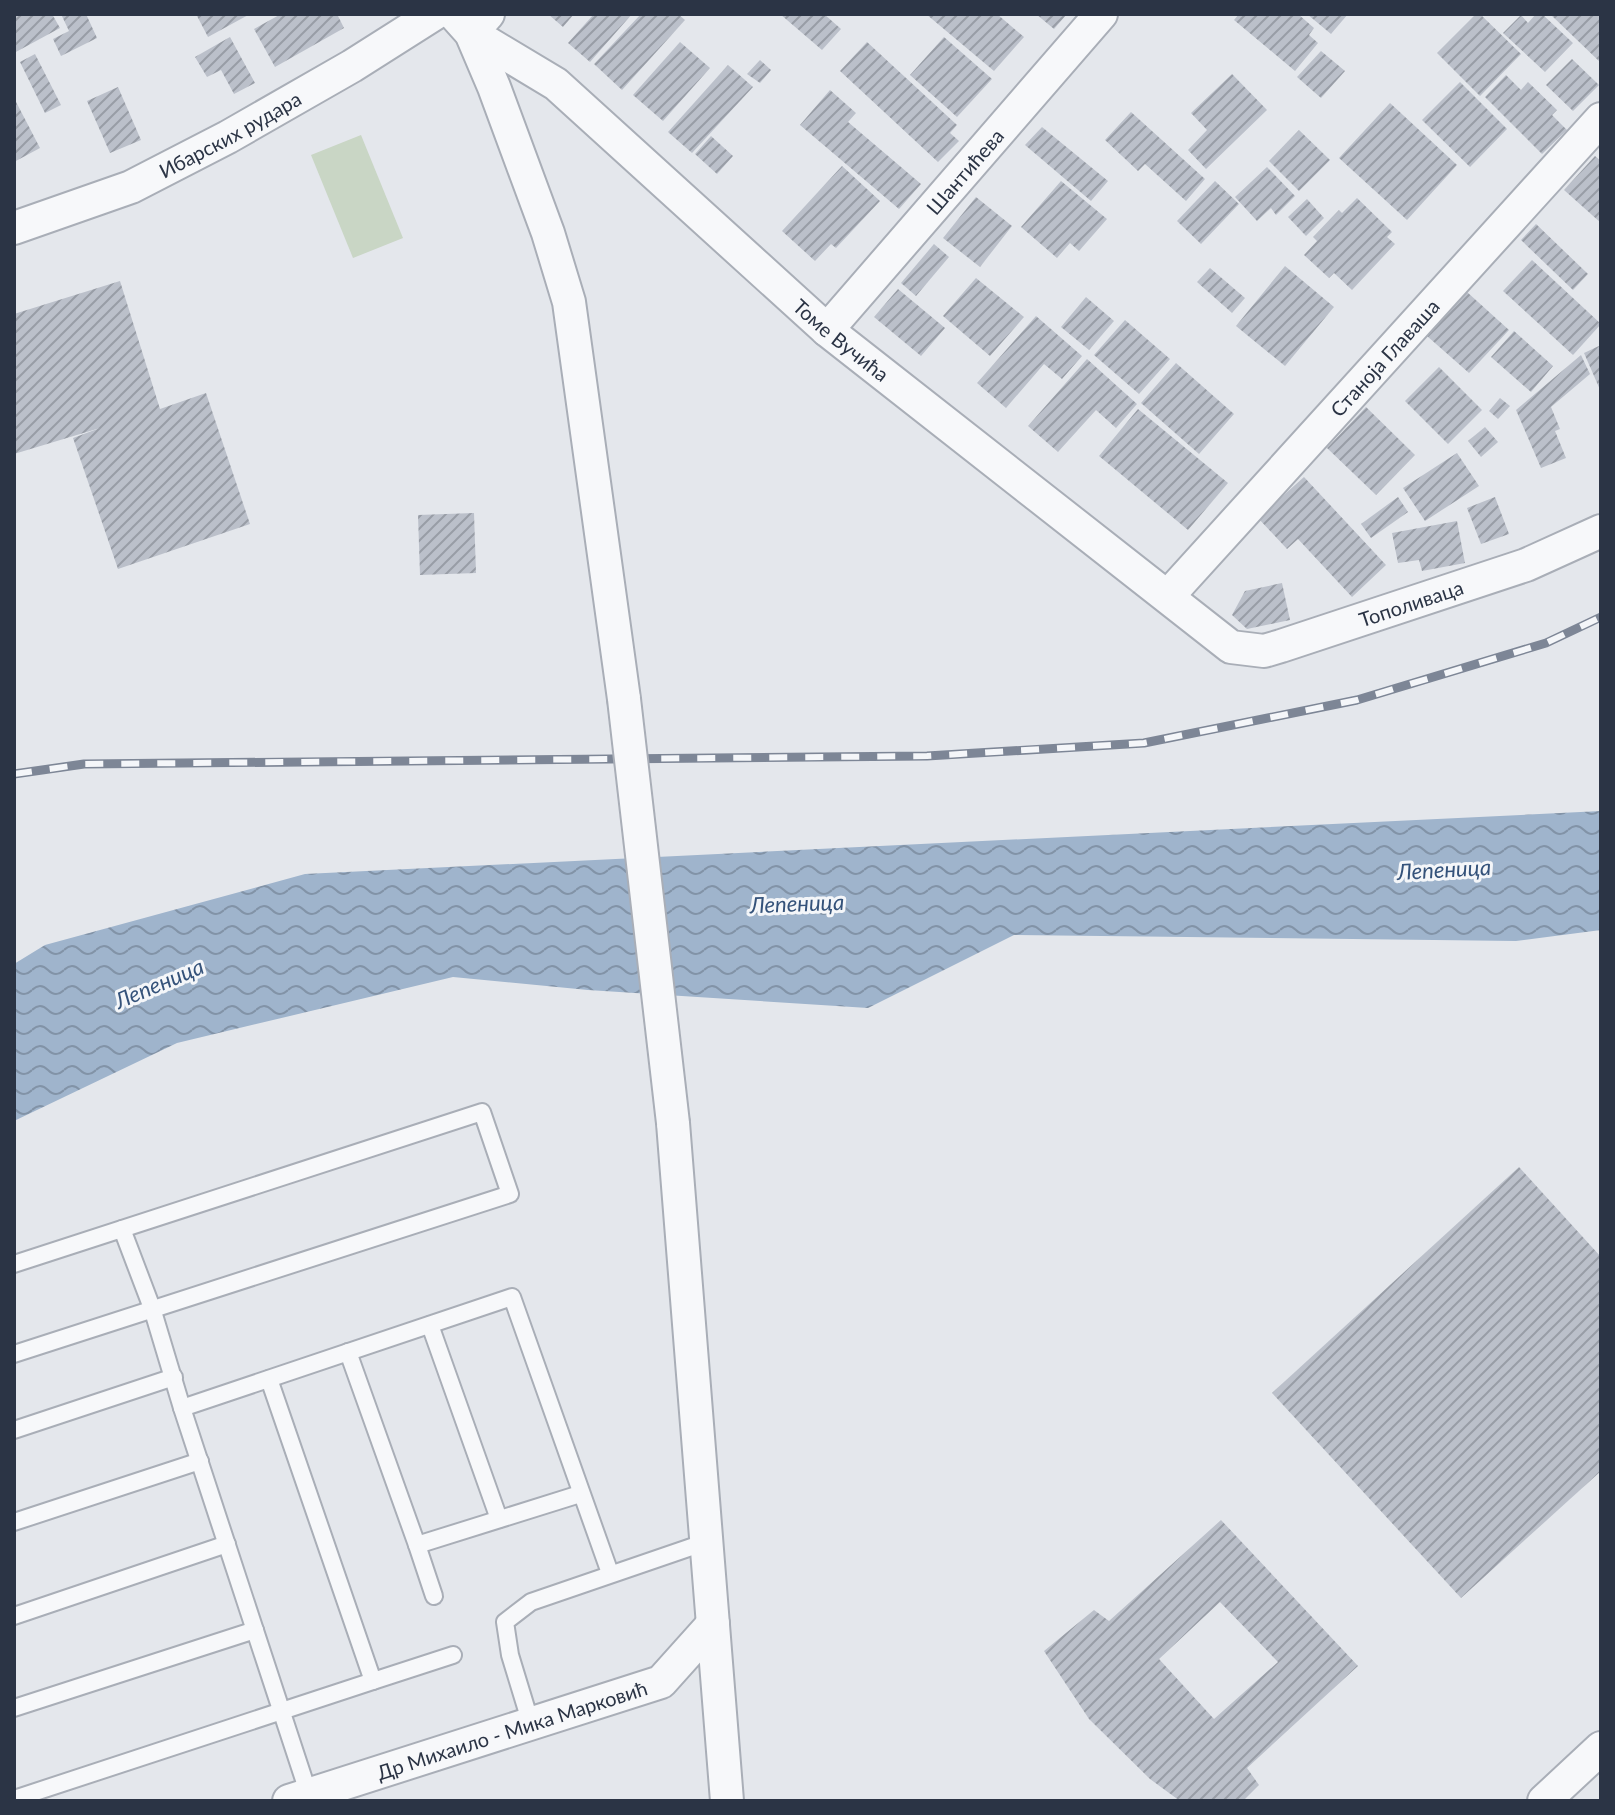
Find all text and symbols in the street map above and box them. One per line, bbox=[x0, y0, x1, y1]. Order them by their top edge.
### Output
street label: Ибарских рудара bbox=[155, 86, 305, 183]
street label: Шантићева bbox=[921, 124, 1008, 219]
street label: Томе Вучића bbox=[789, 294, 894, 386]
street label: Станоја Главаша bbox=[1325, 294, 1444, 421]
street label: Тополиваца bbox=[1356, 575, 1466, 631]
water label: Лепеница bbox=[1395, 853, 1492, 885]
water label: Лепеница bbox=[748, 888, 845, 918]
water label: Лепеница bbox=[109, 952, 208, 1014]
street label: Др Михаило - Мика Марковић bbox=[374, 1675, 650, 1784]

